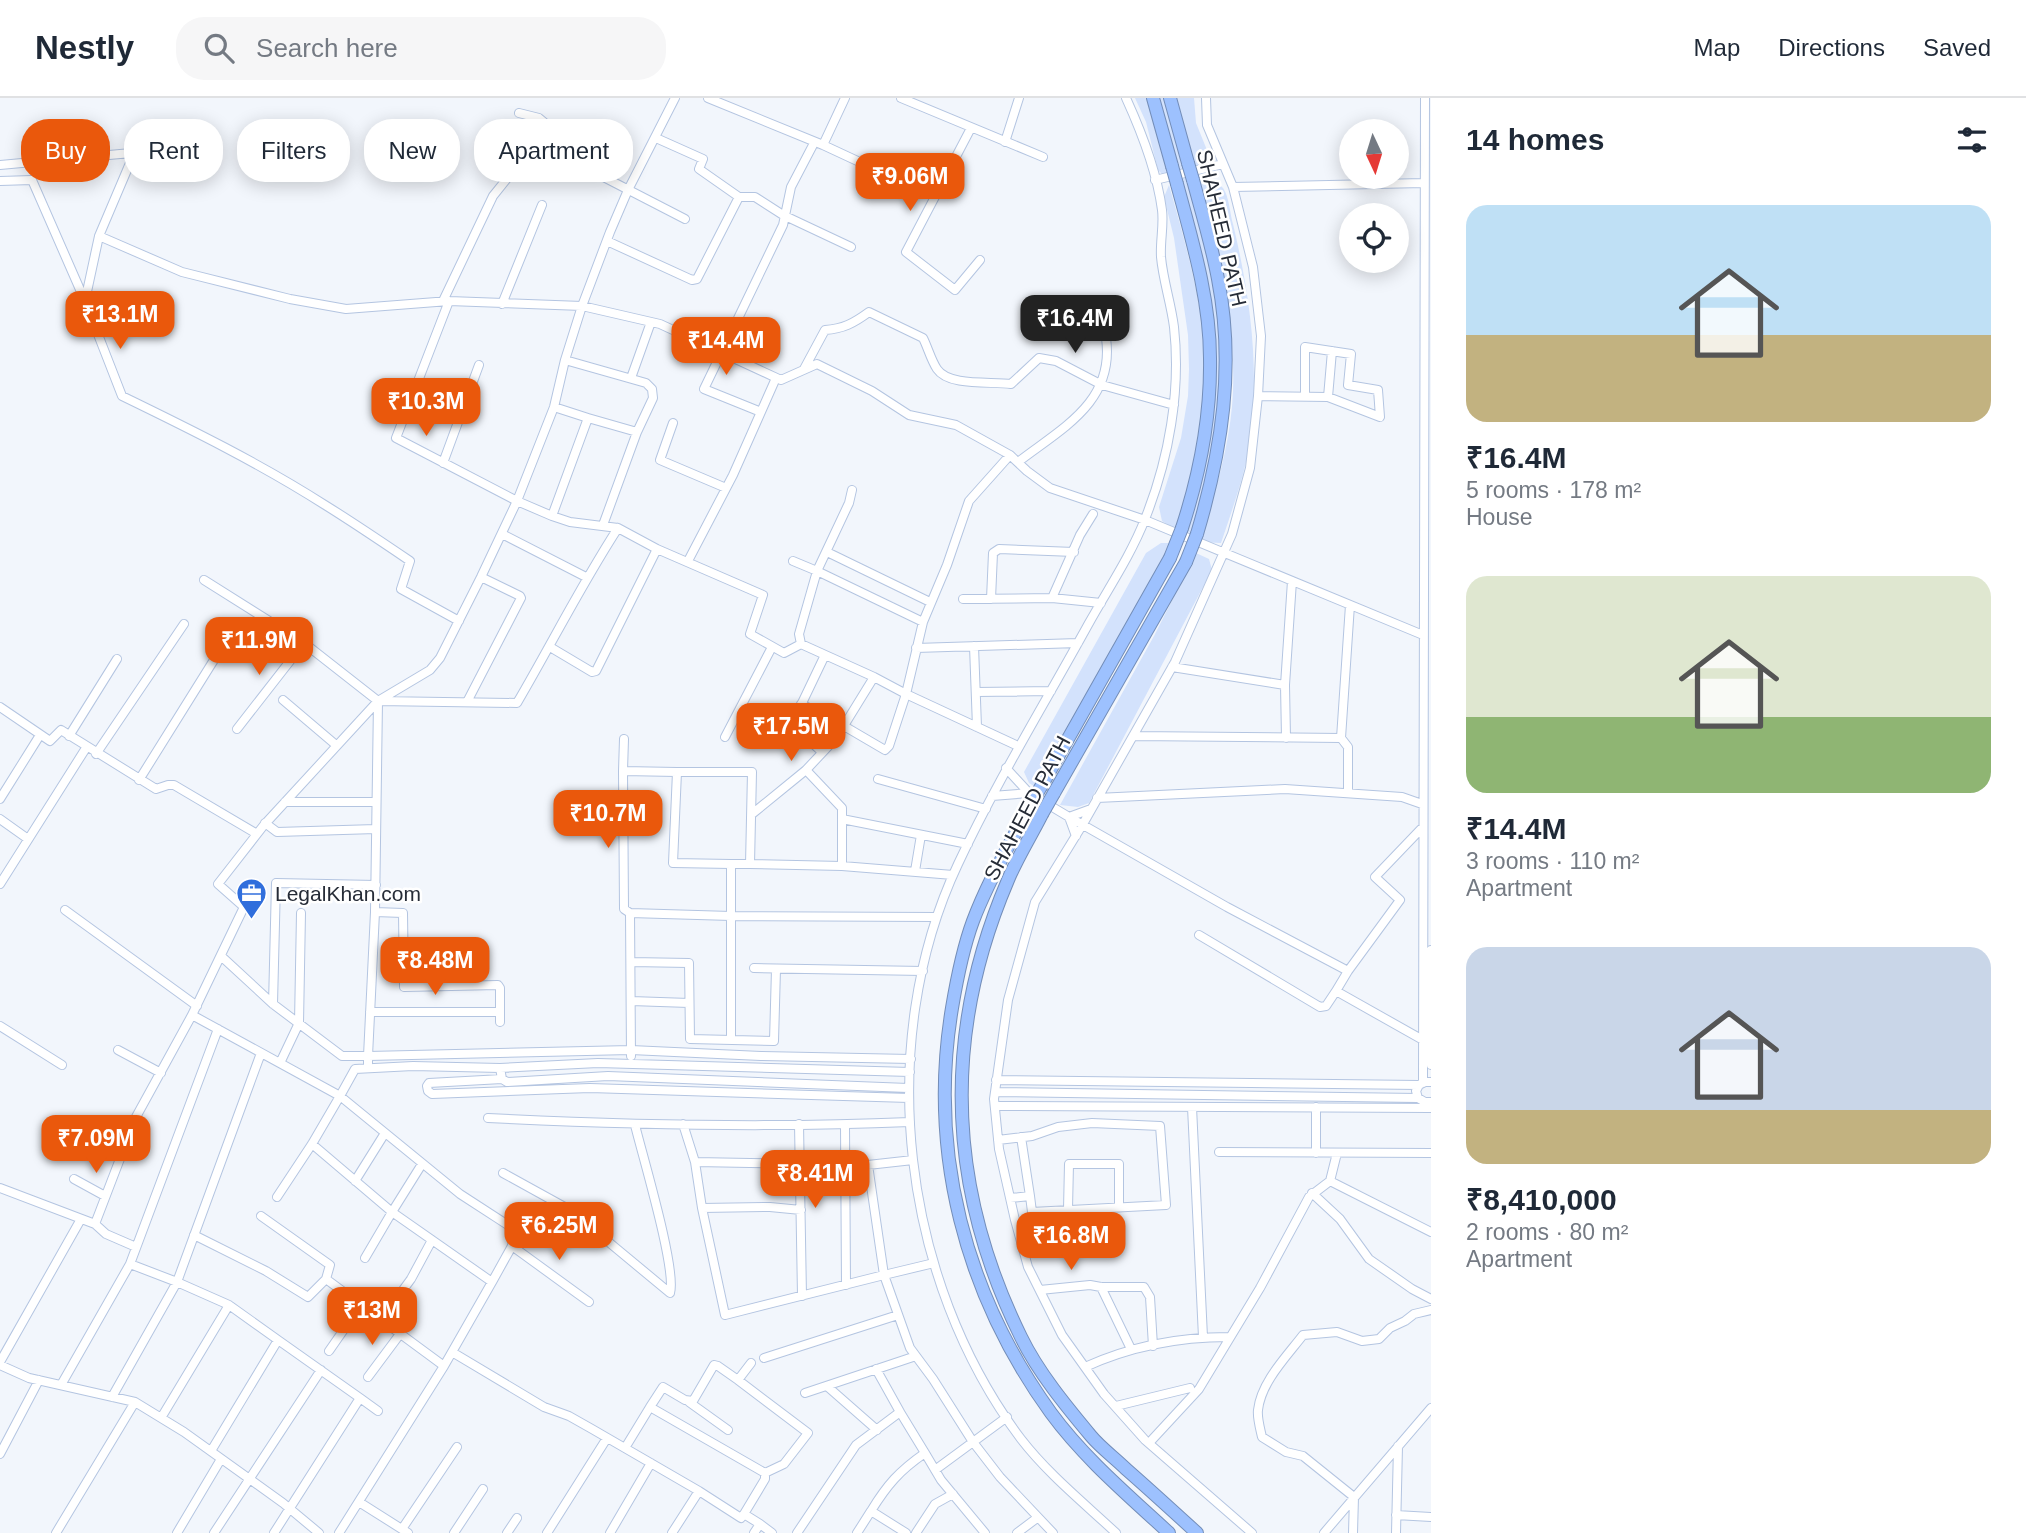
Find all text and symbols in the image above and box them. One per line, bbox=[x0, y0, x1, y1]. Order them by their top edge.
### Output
search box bbox=[176, 17, 666, 80]
text: Nestly bbox=[35, 29, 134, 66]
icon: search bbox=[200, 29, 238, 67]
text: Search here bbox=[256, 33, 398, 63]
text: Map bbox=[1694, 34, 1740, 61]
text: Directions bbox=[1778, 34, 1885, 61]
text: Saved bbox=[1923, 34, 1991, 61]
chip: Buy bbox=[21, 119, 110, 182]
chip: Rent bbox=[124, 119, 223, 182]
chip: Filters bbox=[237, 119, 350, 182]
chip: New bbox=[364, 119, 460, 182]
chip: Apartment bbox=[474, 119, 633, 182]
north arrow bbox=[1339, 119, 1409, 189]
map controls bbox=[1339, 119, 1409, 273]
icon: filters bbox=[1953, 121, 1991, 159]
text: 14 homes bbox=[1466, 123, 1604, 156]
street label: SHAHEED PATH bbox=[1193, 147, 1251, 309]
pin: ₹9.06M bbox=[853, 153, 967, 213]
text: ₹9.06M bbox=[871, 163, 949, 189]
button: locate bbox=[1339, 203, 1409, 273]
icon: home bbox=[1666, 250, 1792, 376]
pin: ₹13.1M bbox=[63, 292, 177, 351]
pin: ₹16.4M bbox=[1018, 296, 1132, 355]
text: ₹13.1M bbox=[81, 301, 159, 327]
text: ₹16.4M bbox=[1036, 305, 1114, 331]
pin: ₹14.4M bbox=[669, 317, 783, 377]
text: ₹14.4M bbox=[687, 327, 765, 353]
pin: ₹10.3M bbox=[369, 378, 483, 438]
text: ₹10.3M bbox=[387, 388, 465, 414]
text: ₹16.4M bbox=[1466, 441, 1567, 474]
text: 5 rooms · 178 m² bbox=[1466, 477, 1641, 503]
text: House bbox=[1466, 504, 1532, 530]
pin: ₹11.9M bbox=[202, 618, 316, 677]
icon: home bbox=[1666, 621, 1792, 747]
text: ₹11.9M bbox=[221, 627, 297, 653]
pin: ₹17.5M bbox=[734, 704, 848, 763]
text: ₹17.5M bbox=[752, 713, 830, 739]
street label: SHAHEED PATH bbox=[979, 732, 1075, 884]
pin: ₹10.7M bbox=[551, 790, 665, 850]
text: ₹10.7M bbox=[569, 800, 647, 826]
text: ₹14.4M bbox=[1466, 812, 1567, 845]
text: 3 rooms · 110 m² bbox=[1466, 848, 1639, 874]
text: Apartment bbox=[1466, 875, 1572, 901]
office icon: LegalKhan.com bbox=[235, 876, 269, 920]
place label: LegalKhan.com bbox=[275, 882, 421, 905]
pin: ₹8.48M bbox=[378, 937, 492, 997]
text: ₹8.48M bbox=[396, 947, 474, 973]
icon: home bbox=[1666, 992, 1792, 1118]
pin: ₹7.09M bbox=[39, 1116, 153, 1175]
text: ₹7.09M bbox=[57, 1125, 135, 1151]
pin: ₹8.41M bbox=[758, 1150, 872, 1210]
text: ₹8.41M bbox=[776, 1160, 854, 1186]
text: ₹8,410,000 bbox=[1466, 1183, 1617, 1216]
pin: ₹6.25M bbox=[502, 1202, 616, 1262]
text: ₹6.25M bbox=[520, 1212, 598, 1238]
pin: ₹16.8M bbox=[1014, 1212, 1128, 1272]
text: 2 rooms · 80 m² bbox=[1466, 1219, 1628, 1245]
text: ₹16.8M bbox=[1032, 1222, 1110, 1248]
text: Apartment bbox=[1466, 1246, 1572, 1272]
pin: ₹13M bbox=[331, 1288, 413, 1347]
text: ₹13M bbox=[343, 1297, 401, 1323]

